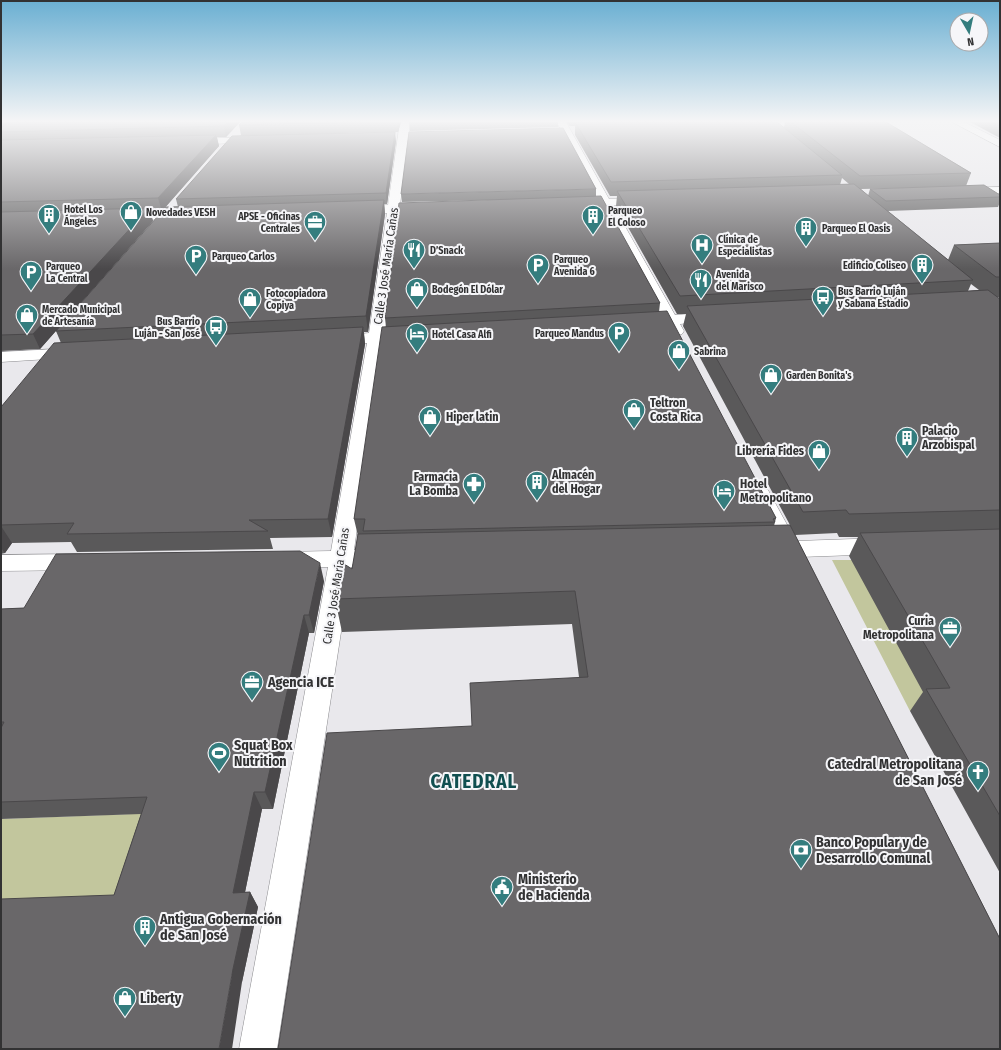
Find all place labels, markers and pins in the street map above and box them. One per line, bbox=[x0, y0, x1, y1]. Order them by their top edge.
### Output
shop icon: Novedades VESH bbox=[118, 199, 144, 232]
building icon: Hotel Los Ángeles bbox=[36, 202, 62, 235]
building icon: Parqueo El Coloso bbox=[580, 203, 606, 236]
place label: Hotel Los Ángeles bbox=[63, 204, 103, 228]
place label: Parqueo El Coloso bbox=[608, 205, 646, 229]
place label: Novedades VESH bbox=[146, 207, 215, 219]
office icon: APSE - Oficinas Centrales bbox=[302, 209, 328, 242]
place label: APSE - Oficinas Centrales bbox=[237, 211, 301, 235]
building icon: Parqueo El Oasis bbox=[793, 215, 819, 248]
place label: Parqueo El Oasis bbox=[822, 223, 891, 235]
hospital icon: Clínica de Especialistas bbox=[689, 232, 715, 265]
place label: Clínica de Especialistas bbox=[718, 233, 772, 258]
restaurant icon: D’Snack bbox=[401, 237, 427, 270]
parking icon: Parqueo Carlos bbox=[183, 243, 209, 276]
place label: D’Snack bbox=[430, 245, 464, 257]
place label: Parqueo Carlos bbox=[212, 251, 275, 263]
parking icon: Parqueo Avenida 6 bbox=[525, 252, 551, 285]
building icon: Edificio Coliseo bbox=[909, 252, 935, 285]
place label: Parqueo Avenida 6 bbox=[553, 254, 595, 278]
parking icon: Parqueo La Central bbox=[18, 259, 44, 292]
place label: Edificio Coliseo bbox=[843, 260, 907, 272]
place label: Parqueo La Central bbox=[46, 261, 88, 285]
restaurant icon: Avenida del Marisco bbox=[688, 267, 714, 300]
place label: Avenida del Marisco bbox=[715, 269, 764, 293]
shop icon: Bodegón El Dólar bbox=[404, 276, 430, 309]
place label: Bodegón El Dólar bbox=[432, 283, 503, 296]
bus stop icon: Bus Barrio Luján y Sabana Estadio bbox=[810, 284, 836, 317]
place label: Bus Barrio Luján y Sabana Estadio bbox=[837, 285, 909, 310]
shop icon: Fotocopiadora Copiya bbox=[237, 286, 263, 319]
place label: Fotocopiadora Copiya bbox=[266, 288, 326, 312]
shop icon: Mercado Municipal de Artesanía bbox=[14, 302, 40, 335]
place label: Mercado Municipal de Artesanía bbox=[42, 304, 120, 328]
bus stop icon: Bus Barrio Luján - San José bbox=[203, 314, 229, 347]
place label: Bus Barrio Luján - San José bbox=[134, 316, 201, 340]
parking icon: Parqueo Mandus bbox=[606, 320, 632, 353]
hotel icon: Hotel Casa Alfi bbox=[404, 321, 430, 354]
place label: Parqueo Mandus bbox=[535, 328, 605, 340]
place label: Hotel Casa Alfi bbox=[432, 329, 492, 341]
shop icon: Sabrina bbox=[666, 338, 692, 371]
place label: Sabrina bbox=[694, 346, 726, 358]
shop icon: Garden Bonita's bbox=[758, 362, 784, 395]
place label: Garden Bonita's bbox=[786, 370, 852, 382]
place label: Teltron Costa Rica bbox=[650, 396, 701, 424]
shop icon: Teltron Costa Rica bbox=[621, 397, 647, 430]
shop icon: Hiper latin bbox=[417, 404, 443, 437]
place label: Hiper latin bbox=[446, 410, 499, 424]
place label: Palacio Arzobispal bbox=[921, 424, 975, 452]
building icon: Palacio Arzobispal bbox=[894, 425, 920, 458]
shop icon: Librería Fides bbox=[806, 438, 832, 471]
place label: Librería Fides bbox=[737, 444, 805, 458]
place label: Almacén del Hogar bbox=[551, 468, 601, 496]
building icon: Almacén del Hogar bbox=[524, 469, 550, 502]
place label: Farmacia La Bomba bbox=[409, 470, 458, 498]
pharmacy icon: Farmacia La Bomba bbox=[461, 471, 487, 504]
place label: Hotel Metropolitano bbox=[740, 477, 812, 505]
hotel icon: Hotel Metropolitano bbox=[711, 478, 737, 511]
place label: Curia Metropolitana bbox=[863, 614, 934, 642]
office icon: Curia Metropolitana bbox=[937, 615, 963, 648]
office icon: Agencia ICE bbox=[239, 669, 265, 702]
place label: Agencia ICE bbox=[267, 674, 334, 691]
place label: Squat Box Nutrition bbox=[234, 737, 293, 770]
sports icon: Squat Box Nutrition bbox=[206, 740, 232, 773]
place label: Catedral Metropolitana de San José bbox=[827, 756, 962, 789]
church icon: Catedral Metropolitana de San José bbox=[965, 759, 991, 792]
place label: Banco Popular y de Desarrollo Comunal bbox=[816, 834, 930, 867]
bank icon: Banco Popular y de Desarrollo Comunal bbox=[788, 837, 814, 870]
place label: Ministerio de Hacienda bbox=[518, 871, 590, 904]
public building icon: Ministerio de Hacienda bbox=[489, 874, 515, 907]
place label: Antigua Gobernación de San José bbox=[159, 911, 282, 944]
building icon: Antigua Gobernación de San José bbox=[132, 914, 158, 947]
shop icon: Liberty bbox=[112, 985, 138, 1018]
place label: Liberty bbox=[140, 990, 182, 1007]

